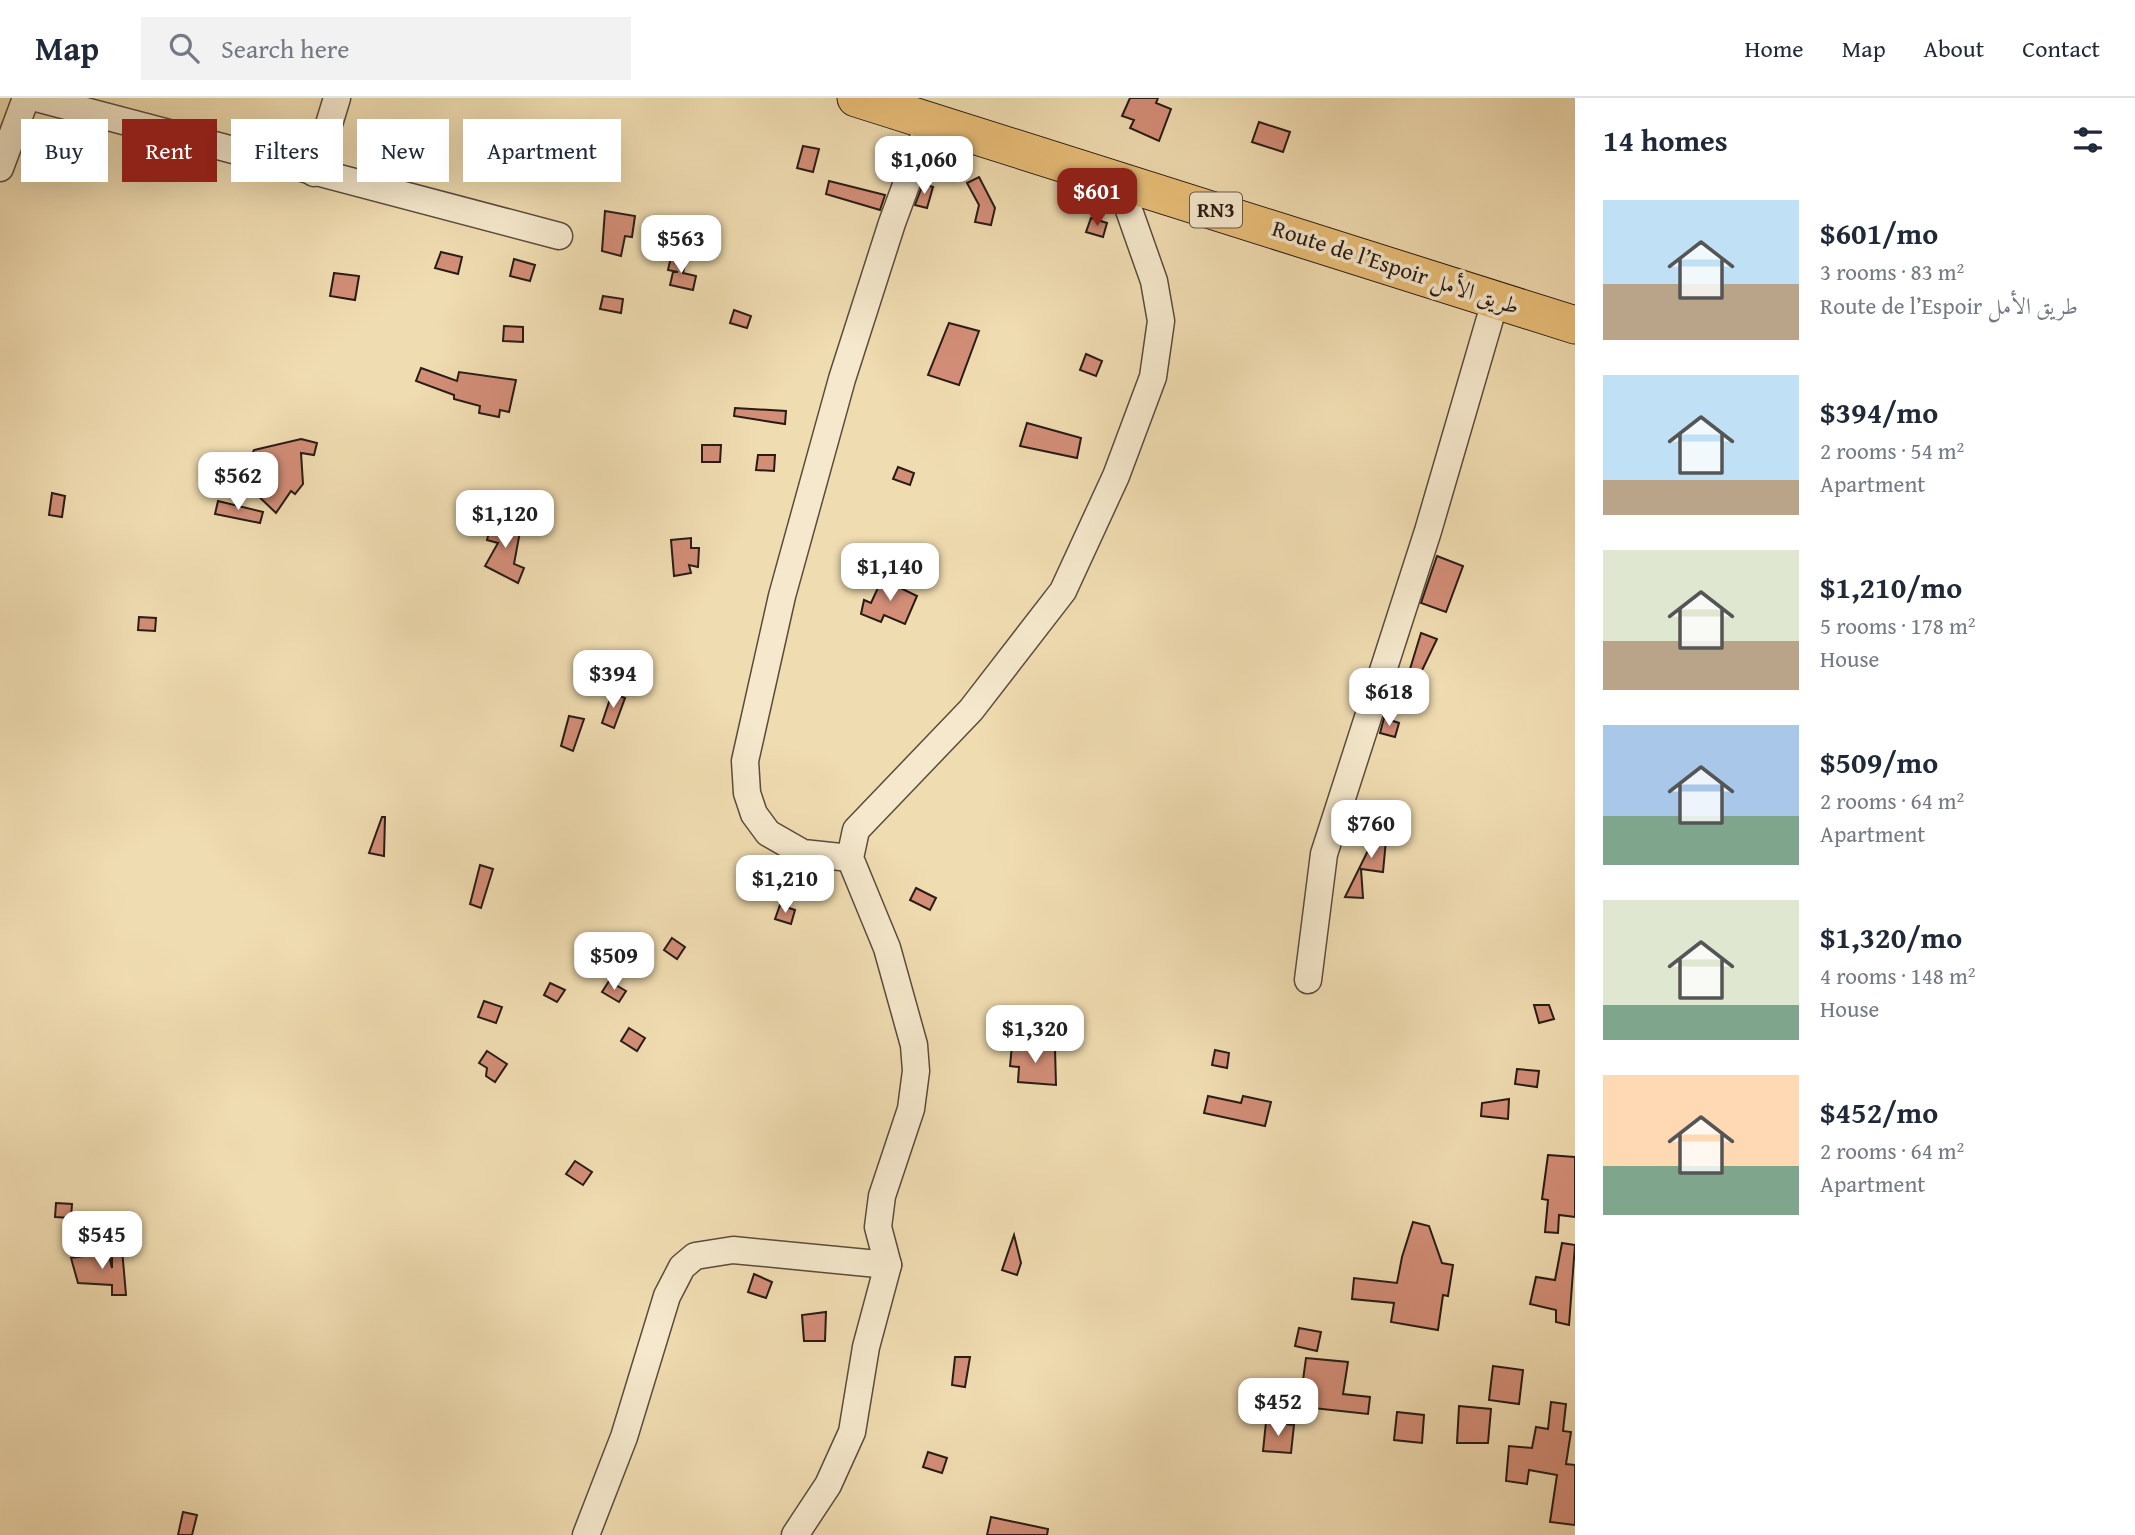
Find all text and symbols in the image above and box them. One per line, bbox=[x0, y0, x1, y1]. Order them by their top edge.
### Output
search box bbox=[141, 17, 631, 80]
text: Map bbox=[35, 24, 99, 72]
icon: search bbox=[165, 29, 203, 67]
text: Search here bbox=[221, 29, 349, 68]
text: Home bbox=[1745, 31, 1804, 66]
text: Map bbox=[1842, 31, 1886, 66]
text: About bbox=[1924, 31, 1984, 66]
text: Contact bbox=[2022, 31, 2100, 66]
text: 14 homes bbox=[1603, 118, 1728, 162]
chip: Buy bbox=[21, 119, 108, 182]
chip: Rent bbox=[122, 119, 217, 182]
chip: Filters bbox=[231, 119, 343, 182]
chip: New bbox=[357, 119, 449, 182]
chip: Apartment bbox=[463, 119, 621, 182]
icon: filters bbox=[2069, 121, 2107, 159]
pin: $1,060 bbox=[867, 136, 981, 196]
text: $1,060 bbox=[891, 142, 957, 175]
pin: $601 bbox=[1056, 169, 1138, 228]
text: $601 bbox=[1073, 174, 1121, 207]
road number: RN3 bbox=[1190, 192, 1242, 228]
street label: Route de l’Espoir طريق الأمل bbox=[1268, 211, 1524, 323]
text: $601/mo bbox=[1820, 211, 1938, 255]
pin: $563 bbox=[640, 216, 722, 275]
text: $563 bbox=[657, 221, 705, 254]
icon: home bbox=[1659, 228, 1743, 312]
text: 3 rooms · 83 m² bbox=[1820, 255, 1964, 288]
text: Route de l’Espoir طريق الأمل bbox=[1820, 289, 2078, 322]
text: $394/mo bbox=[1820, 390, 1938, 434]
icon: home bbox=[1659, 403, 1743, 487]
text: 2 rooms · 54 m² bbox=[1820, 434, 1964, 467]
pin: $562 bbox=[197, 452, 279, 512]
text: $562 bbox=[214, 458, 262, 491]
text: Apartment bbox=[1820, 467, 1925, 500]
pin: $1,120 bbox=[448, 490, 562, 550]
text: $1,120 bbox=[472, 496, 538, 529]
pin: $1,140 bbox=[833, 544, 947, 603]
text: $1,140 bbox=[857, 549, 923, 582]
text: $1,210/mo bbox=[1820, 565, 1962, 609]
icon: home bbox=[1659, 578, 1743, 662]
text: 5 rooms · 178 m² bbox=[1820, 609, 1975, 642]
text: House bbox=[1820, 642, 1879, 675]
pin: $394 bbox=[572, 650, 654, 710]
text: $394 bbox=[589, 656, 637, 689]
pin: $618 bbox=[1348, 668, 1430, 728]
text: $618 bbox=[1365, 674, 1413, 707]
text: $509/mo bbox=[1820, 740, 1938, 784]
icon: home bbox=[1659, 753, 1743, 837]
text: 2 rooms · 64 m² bbox=[1820, 784, 1964, 817]
pin: $760 bbox=[1330, 800, 1412, 860]
text: $760 bbox=[1347, 806, 1395, 839]
text: Apartment bbox=[1820, 817, 1925, 850]
pin: $1,210 bbox=[728, 856, 842, 915]
text: $1,210 bbox=[752, 861, 818, 894]
text: $1,320/mo bbox=[1820, 915, 1962, 959]
icon: home bbox=[1659, 928, 1743, 1012]
pin: $509 bbox=[573, 932, 655, 992]
text: $509 bbox=[590, 938, 638, 971]
text: 4 rooms · 148 m² bbox=[1820, 959, 1975, 992]
text: House bbox=[1820, 992, 1879, 1025]
pin: $1,320 bbox=[978, 1006, 1092, 1065]
text: $1,320 bbox=[1002, 1011, 1068, 1044]
text: $452/mo bbox=[1820, 1090, 1938, 1134]
icon: home bbox=[1659, 1103, 1743, 1187]
text: 2 rooms · 64 m² bbox=[1820, 1134, 1964, 1167]
text: Apartment bbox=[1820, 1167, 1925, 1200]
pin: $545 bbox=[61, 1212, 143, 1271]
text: $545 bbox=[78, 1217, 126, 1250]
pin: $452 bbox=[1237, 1378, 1319, 1438]
text: $452 bbox=[1254, 1384, 1302, 1417]

